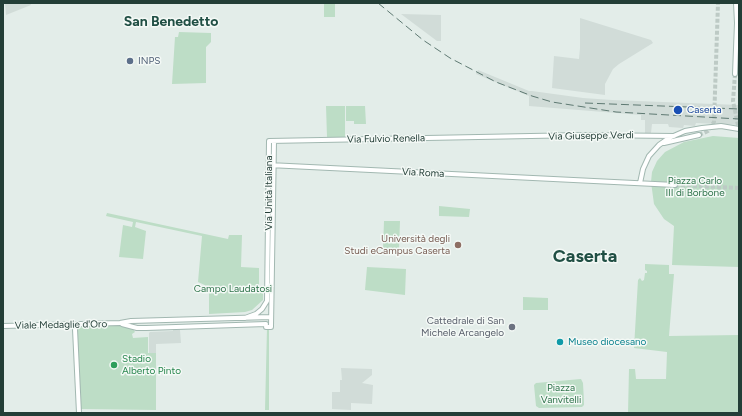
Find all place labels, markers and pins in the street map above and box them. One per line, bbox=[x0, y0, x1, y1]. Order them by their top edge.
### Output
place label: INPS bbox=[138, 55, 160, 67]
marker: INPS bbox=[125, 56, 135, 66]
marker: Caserta bbox=[672, 104, 684, 116]
place label: Caserta bbox=[687, 104, 722, 116]
place label: Università degli Studi eCampus Caserta bbox=[344, 233, 450, 256]
marker: Università degli Studi eCampus Caserta bbox=[453, 240, 463, 250]
place label: Cattedrale di San Michele Arcangelo bbox=[421, 315, 504, 338]
marker: Cattedrale di San Michele Arcangelo bbox=[507, 322, 517, 332]
place label: Museo diocesano bbox=[568, 336, 646, 348]
marker: Museo diocesano bbox=[555, 337, 565, 347]
place label: Stadio Alberto Pinto bbox=[122, 353, 181, 376]
marker: Stadio Alberto Pinto bbox=[109, 360, 119, 370]

